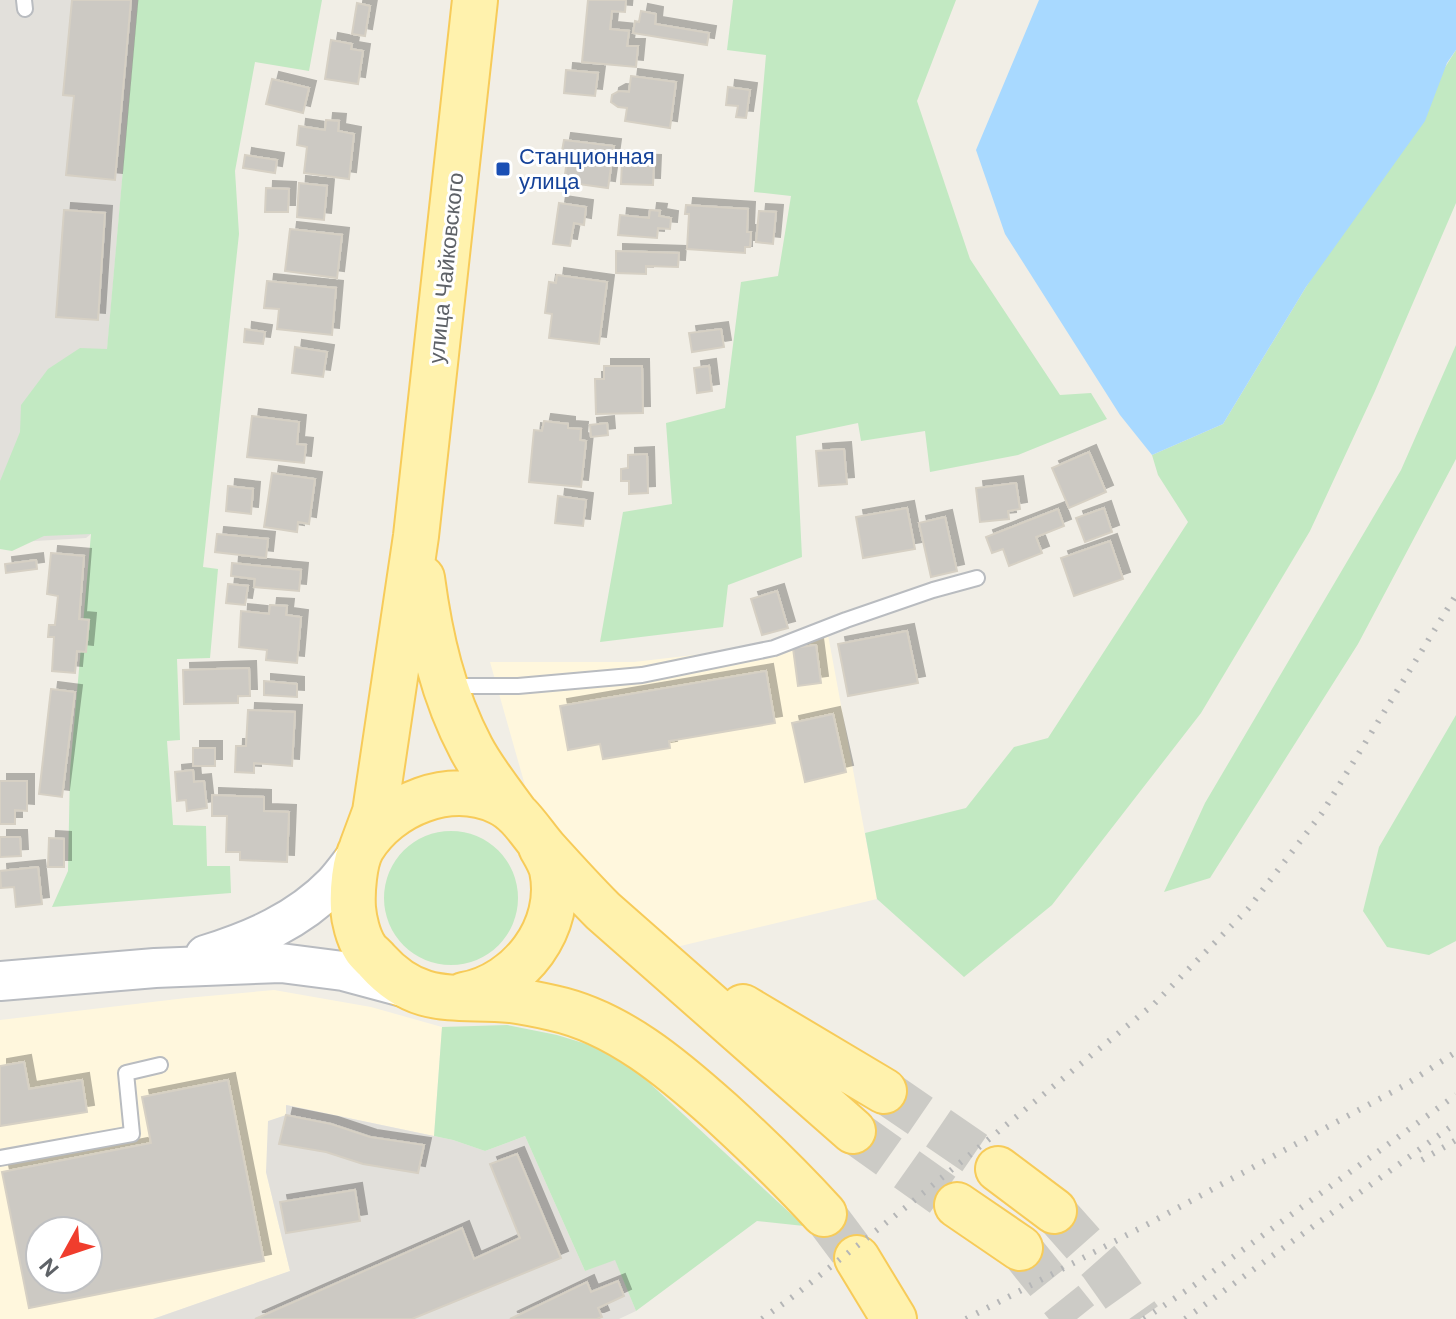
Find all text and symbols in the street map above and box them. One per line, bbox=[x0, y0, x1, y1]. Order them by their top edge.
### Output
place label: Станционная улица bbox=[519, 142, 655, 196]
marker: Станционная улица bbox=[494, 160, 512, 178]
street label: улица Чайковского bbox=[422, 171, 470, 365]
north arrow bbox=[24, 1215, 104, 1295]
text: N bbox=[33, 1252, 65, 1283]

